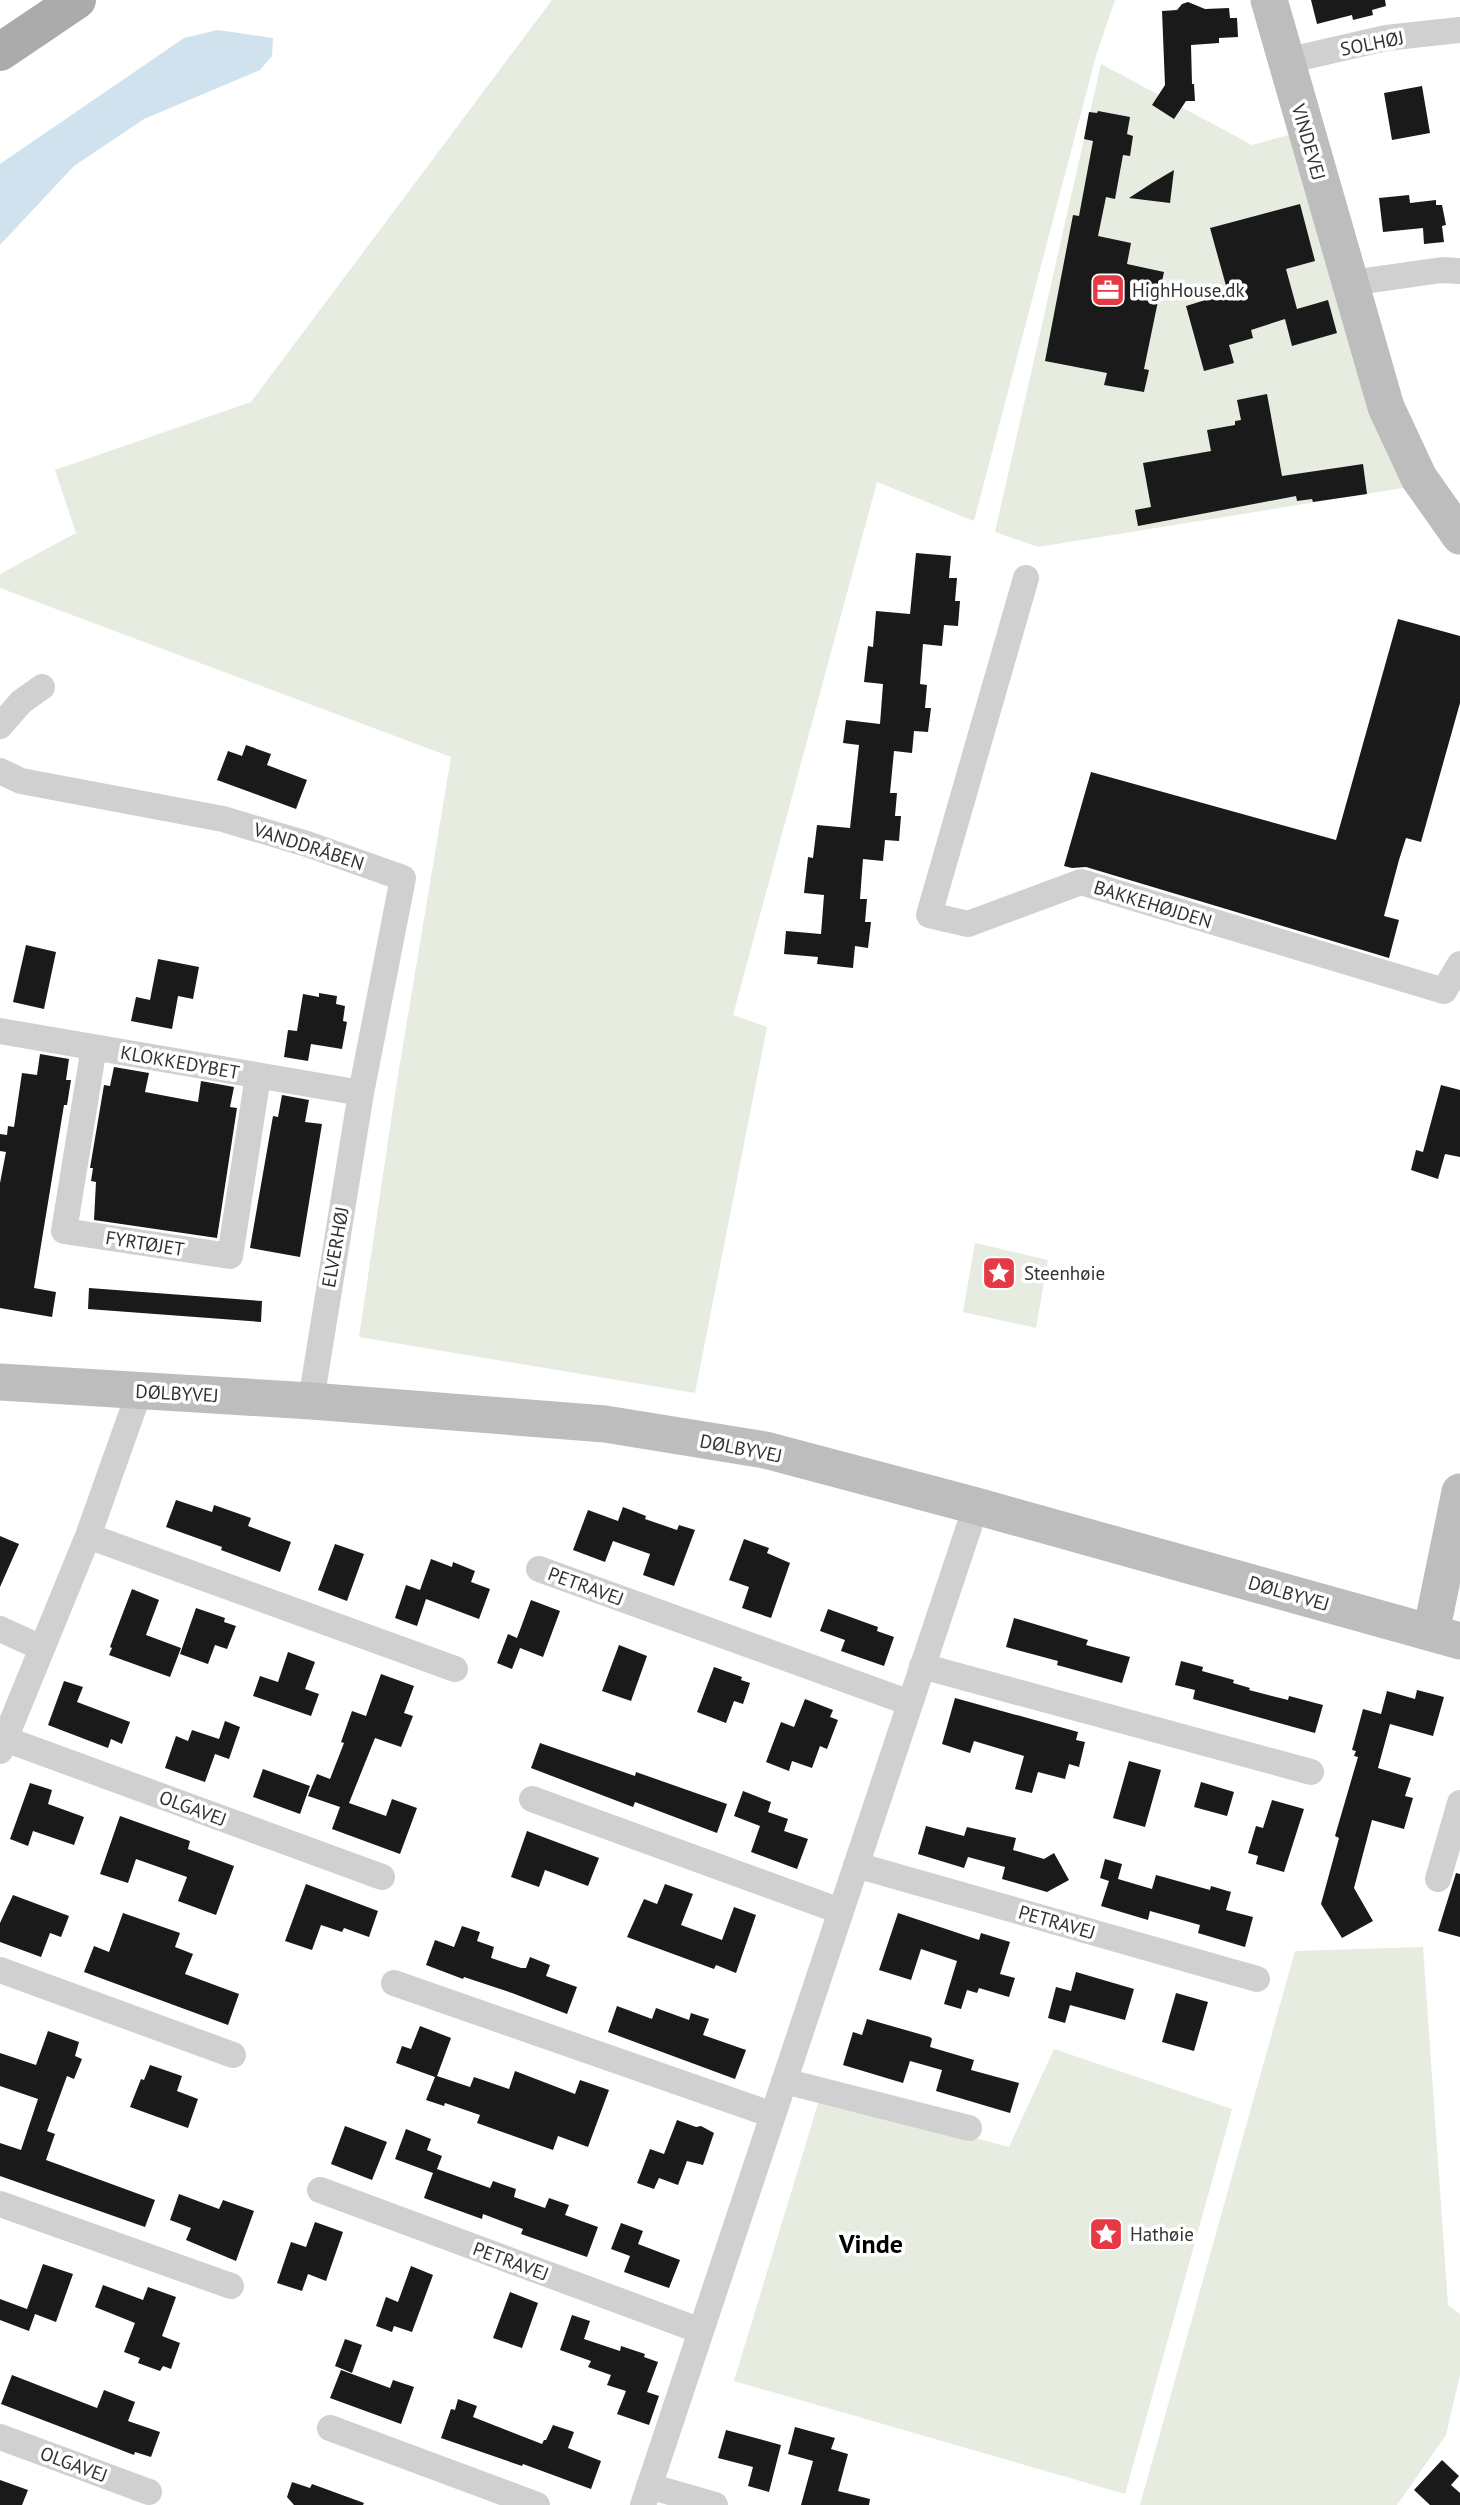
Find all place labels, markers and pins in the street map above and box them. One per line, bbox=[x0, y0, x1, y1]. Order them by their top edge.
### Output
office icon: HighHouse.dk bbox=[1089, 271, 1127, 309]
place label: HighHouse.dk bbox=[1132, 278, 1245, 302]
place icon: Steenhøie bbox=[980, 1254, 1018, 1292]
place label: Steenhøie bbox=[1024, 1261, 1105, 1285]
place icon: Hathøie bbox=[1087, 2215, 1125, 2253]
place label: Hathøie bbox=[1130, 2222, 1194, 2246]

